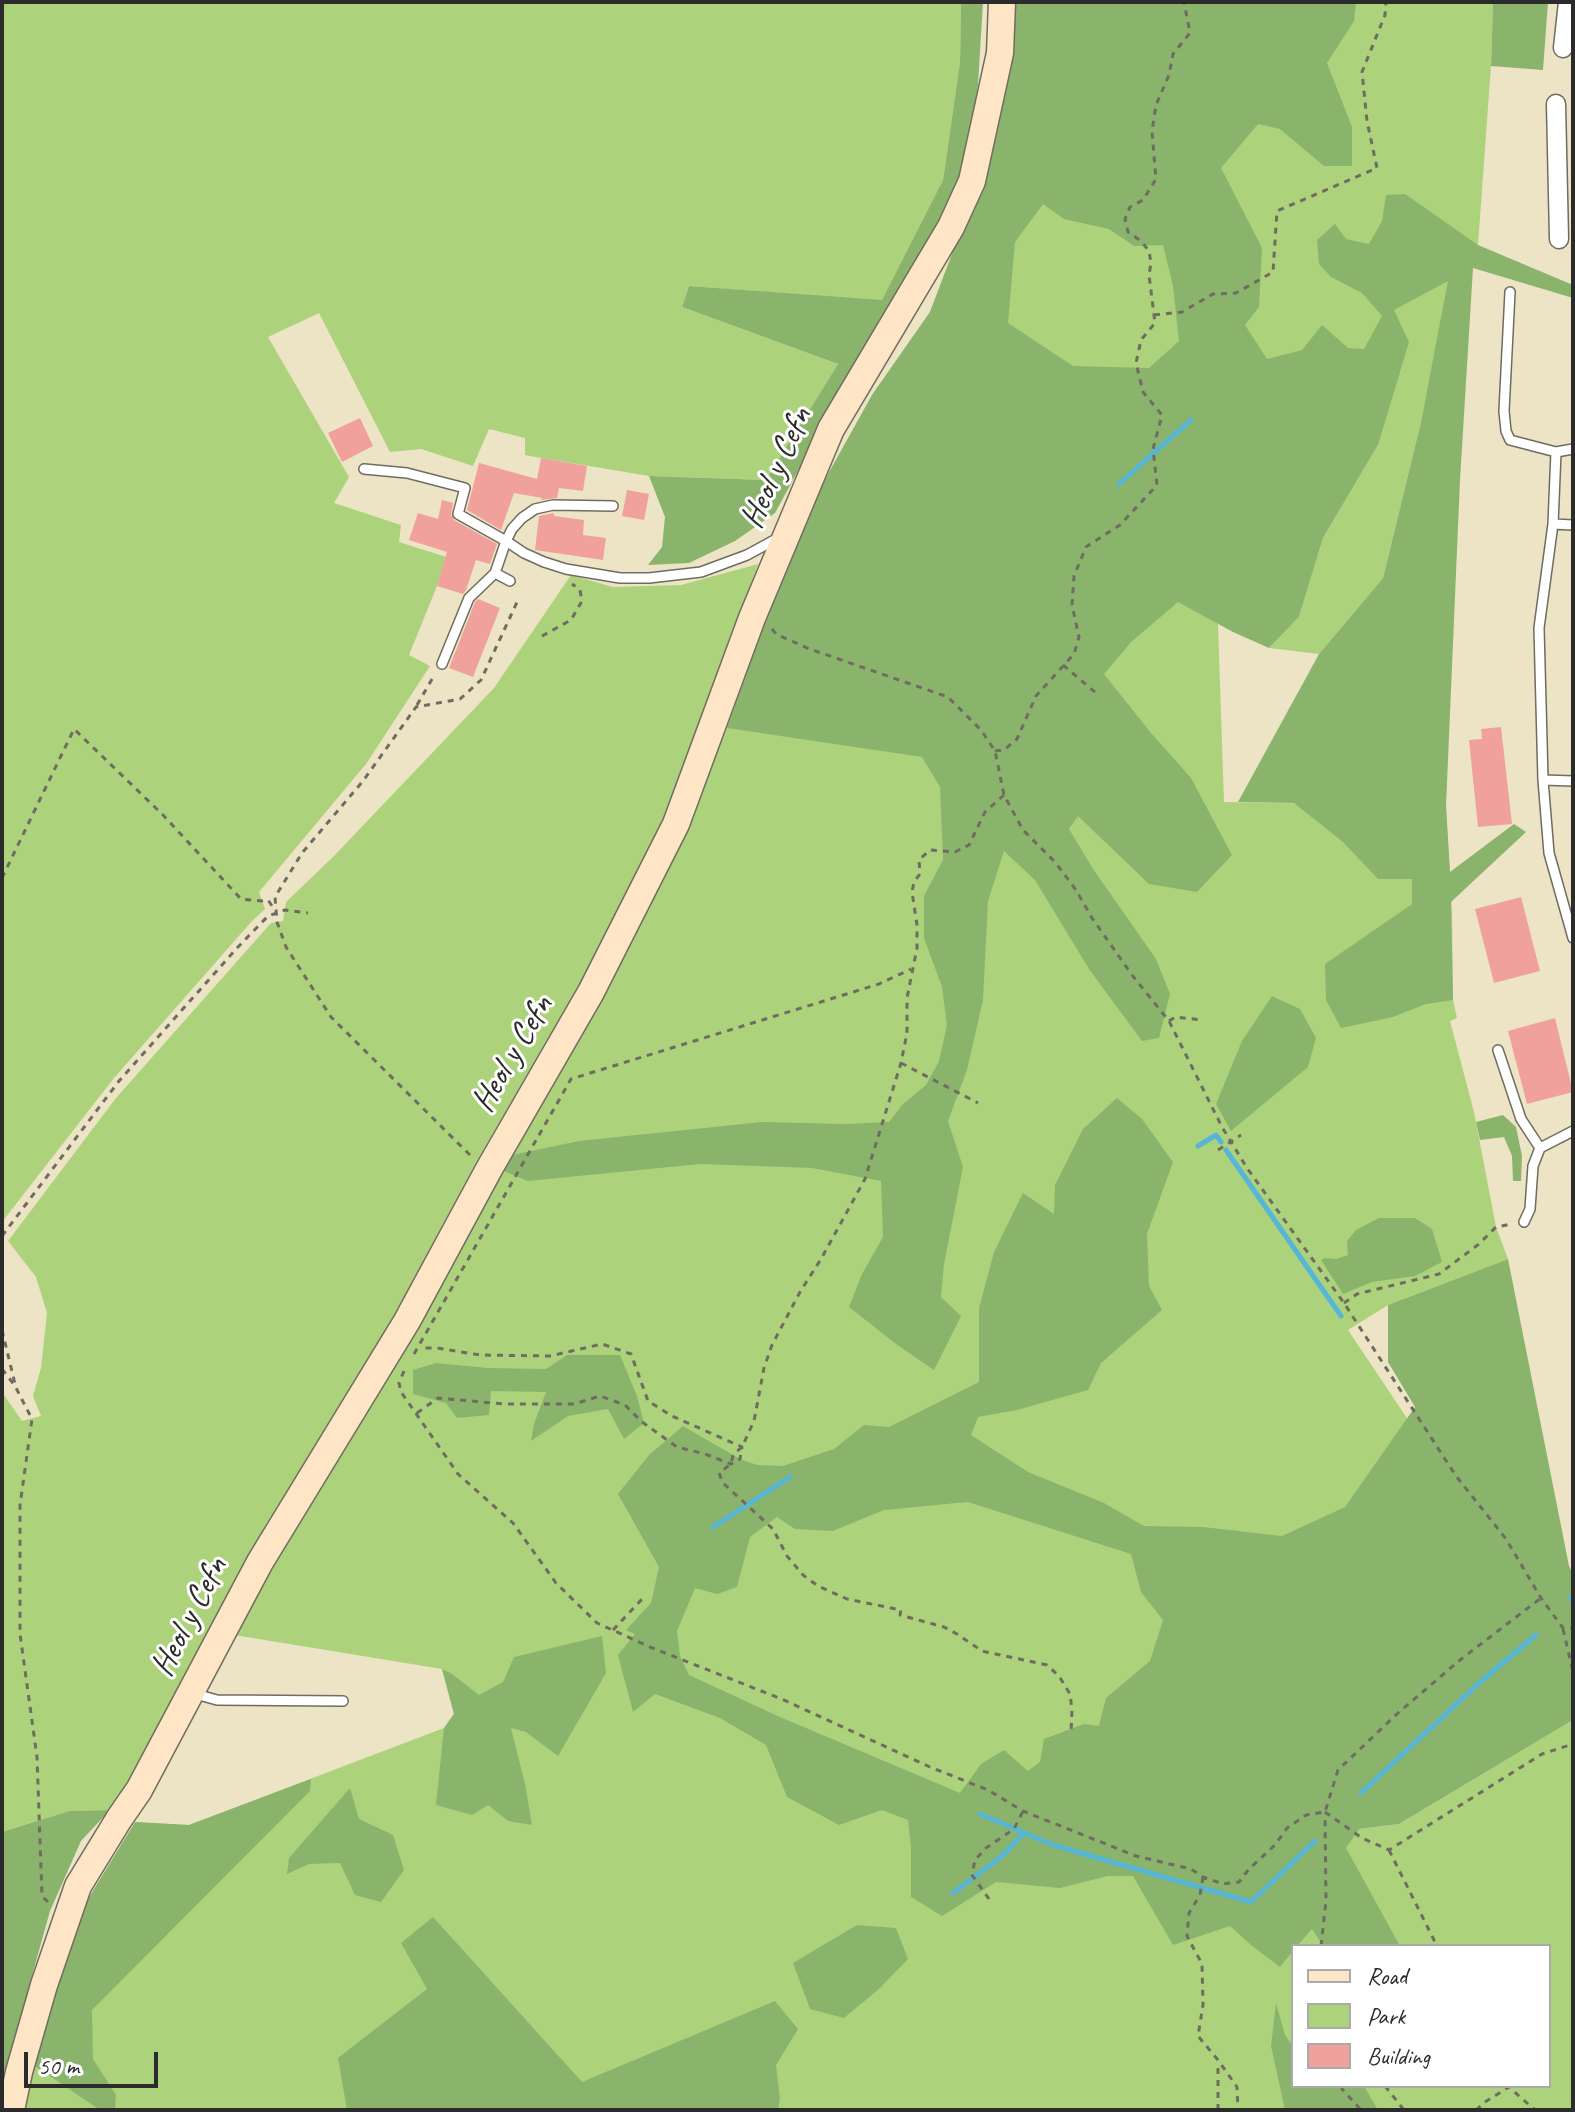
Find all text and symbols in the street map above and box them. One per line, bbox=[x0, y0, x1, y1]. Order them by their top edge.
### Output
street label: Heol y Cefn bbox=[732, 401, 822, 535]
street label: Heol y Cefn bbox=[463, 988, 563, 1120]
street label: Heol y Cefn bbox=[143, 1551, 237, 1683]
legend bbox=[1291, 1944, 1551, 2088]
text: Road bbox=[1367, 1961, 1407, 1991]
text: Park bbox=[1367, 2001, 1405, 2031]
scale bar bbox=[28, 2036, 162, 2086]
text: Building bbox=[1367, 2041, 1430, 2071]
text: 50 m bbox=[38, 2051, 79, 2081]

